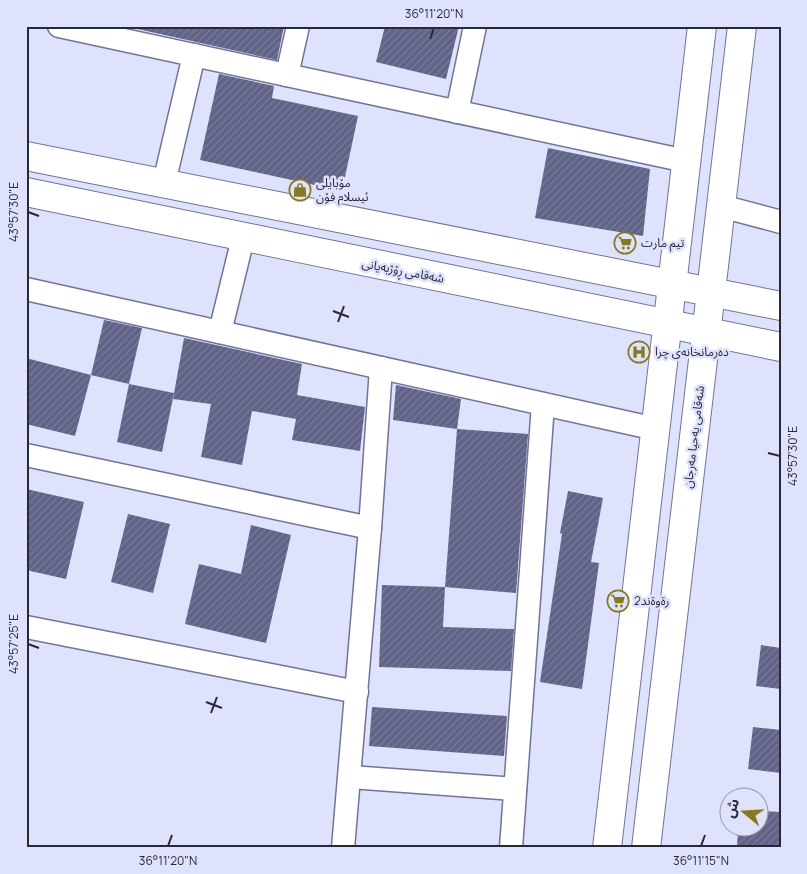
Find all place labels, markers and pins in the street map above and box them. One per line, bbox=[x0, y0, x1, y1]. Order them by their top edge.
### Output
place label: مۆبایلی ئیسلام فۆن bbox=[316, 174, 369, 206]
shop icon: مۆبایلی ئیسلام فۆن bbox=[288, 178, 312, 202]
supermarket icon: تیم مارت bbox=[613, 231, 637, 255]
place label: تیم مارت bbox=[641, 234, 685, 252]
hospital icon: دەرمانخانەی چرا bbox=[627, 340, 651, 364]
place label: دەرمانخانەی چرا bbox=[655, 343, 729, 360]
supermarket icon: رةوةند2 bbox=[606, 589, 630, 613]
place label: رةوةند2 bbox=[634, 592, 669, 609]

